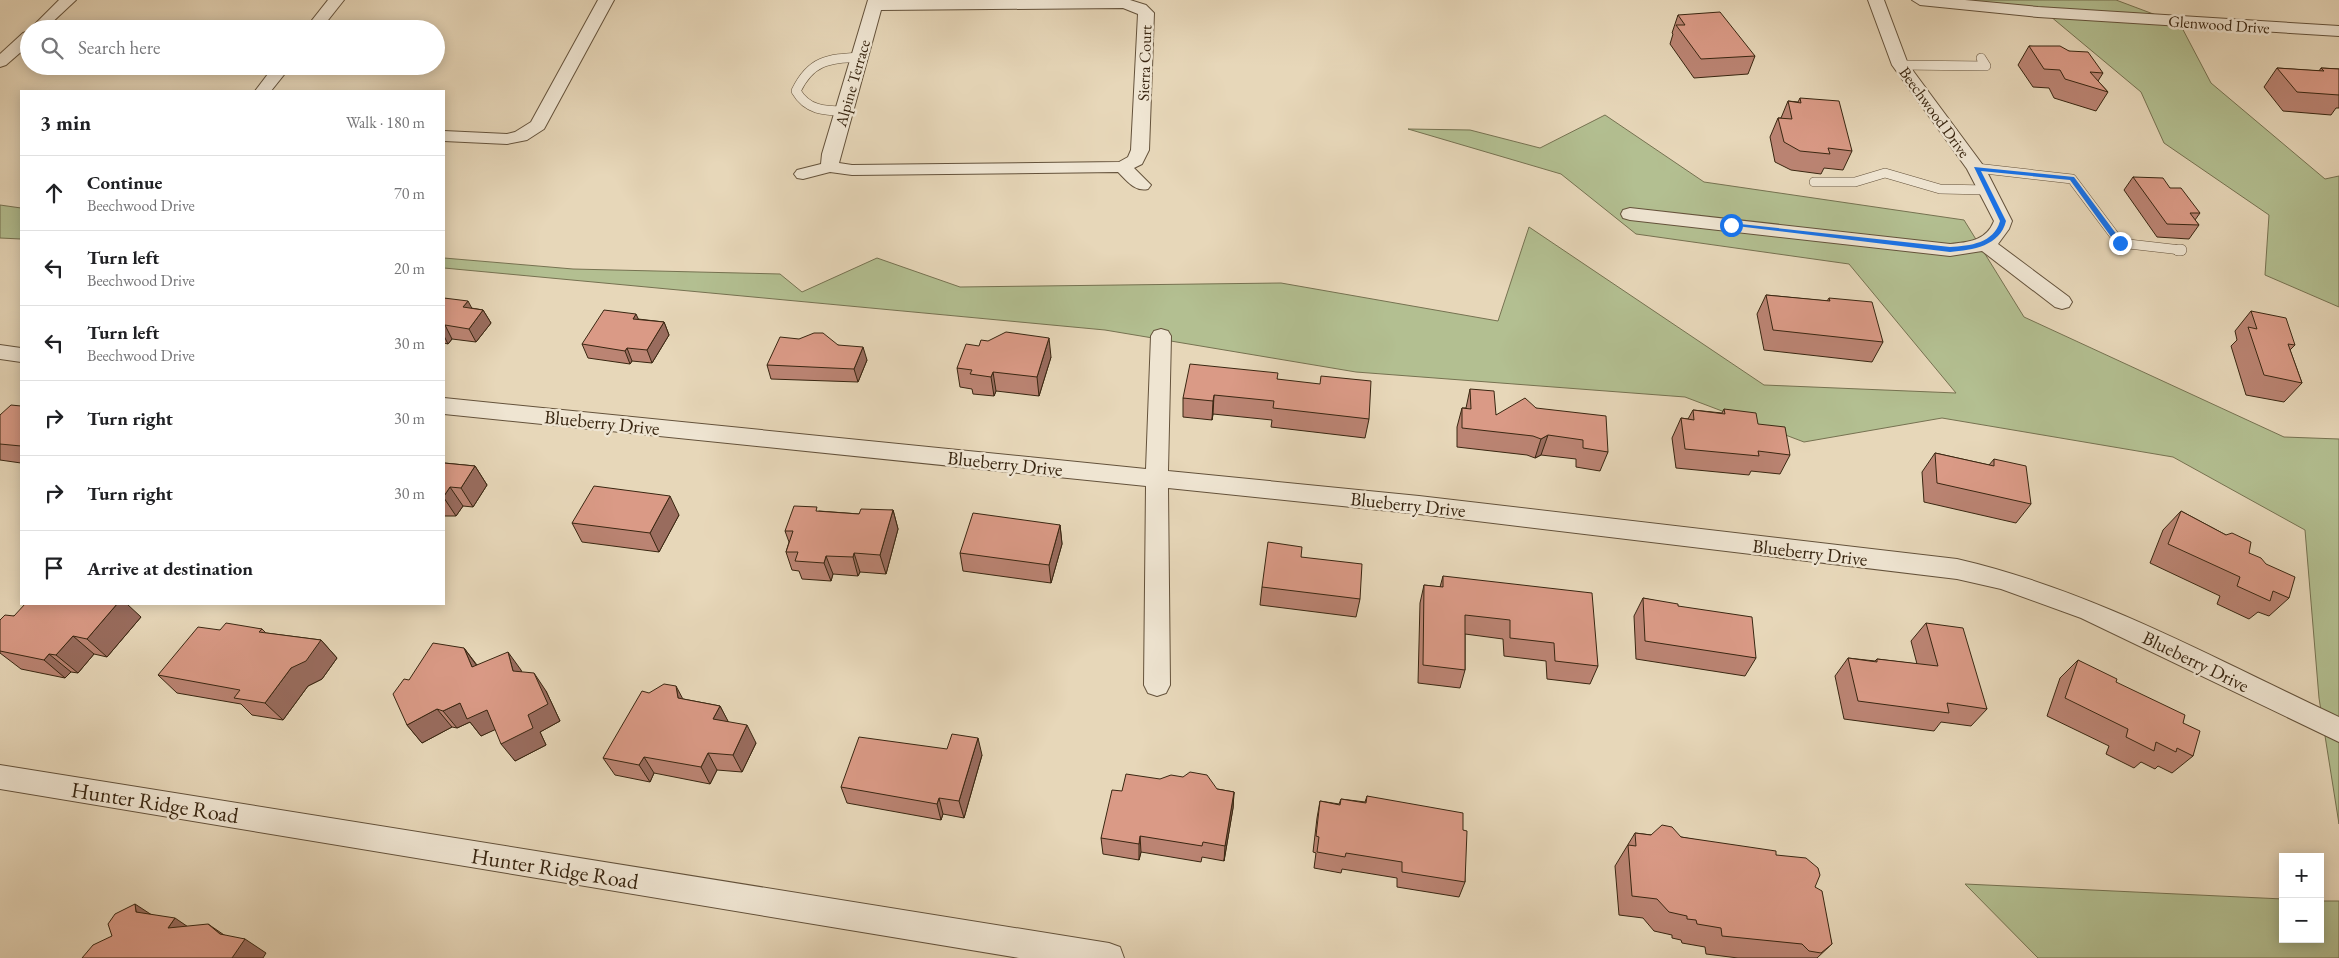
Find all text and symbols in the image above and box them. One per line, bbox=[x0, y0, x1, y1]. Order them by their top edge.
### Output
street label: Glenwood Drive bbox=[2168, 10, 2270, 39]
search box bbox=[20, 20, 445, 75]
street label: Sierra Court bbox=[1133, 25, 1156, 101]
icon: search bbox=[38, 34, 66, 62]
text: Search here bbox=[78, 35, 160, 60]
street label: Alpine Terrace bbox=[830, 37, 875, 130]
street label: Beechwood Drive bbox=[1894, 63, 1975, 162]
text: 3 min bbox=[40, 109, 91, 136]
text: Walk · 180 m bbox=[346, 112, 425, 133]
text: Continue bbox=[87, 170, 162, 195]
icon: ahead bbox=[40, 179, 68, 207]
text: 70 m bbox=[394, 183, 425, 204]
text: Beechwood Drive bbox=[87, 195, 195, 216]
route start bbox=[1720, 214, 1743, 237]
route end bbox=[2109, 232, 2132, 255]
text: Turn left bbox=[87, 245, 159, 270]
icon: left bbox=[40, 254, 68, 282]
text: 20 m bbox=[394, 258, 425, 279]
text: Beechwood Drive bbox=[87, 270, 195, 291]
text: Turn left bbox=[87, 320, 159, 345]
icon: left bbox=[40, 329, 68, 357]
text: 30 m bbox=[394, 333, 425, 354]
text: Beechwood Drive bbox=[87, 345, 195, 366]
icon: right bbox=[40, 404, 68, 432]
street label: Blueberry Drive bbox=[543, 404, 661, 441]
text: Turn right bbox=[87, 406, 173, 431]
text: 30 m bbox=[394, 408, 425, 429]
street label: Blueberry Drive bbox=[946, 445, 1064, 482]
icon: right bbox=[40, 479, 68, 507]
text: Turn right bbox=[87, 481, 173, 506]
text: 30 m bbox=[394, 483, 425, 504]
street label: Blueberry Drive bbox=[1349, 486, 1467, 523]
street label: Blueberry Drive bbox=[1751, 533, 1869, 572]
icon: arrive bbox=[40, 554, 68, 582]
text: Arrive at destination bbox=[87, 556, 253, 581]
street label: Blueberry Drive bbox=[2138, 625, 2253, 698]
street label: Hunter Ridge Road bbox=[69, 775, 242, 830]
street label: Hunter Ridge Road bbox=[469, 841, 642, 896]
map controls bbox=[2279, 853, 2324, 943]
button: + bbox=[2279, 853, 2324, 898]
button: − bbox=[2279, 898, 2324, 943]

